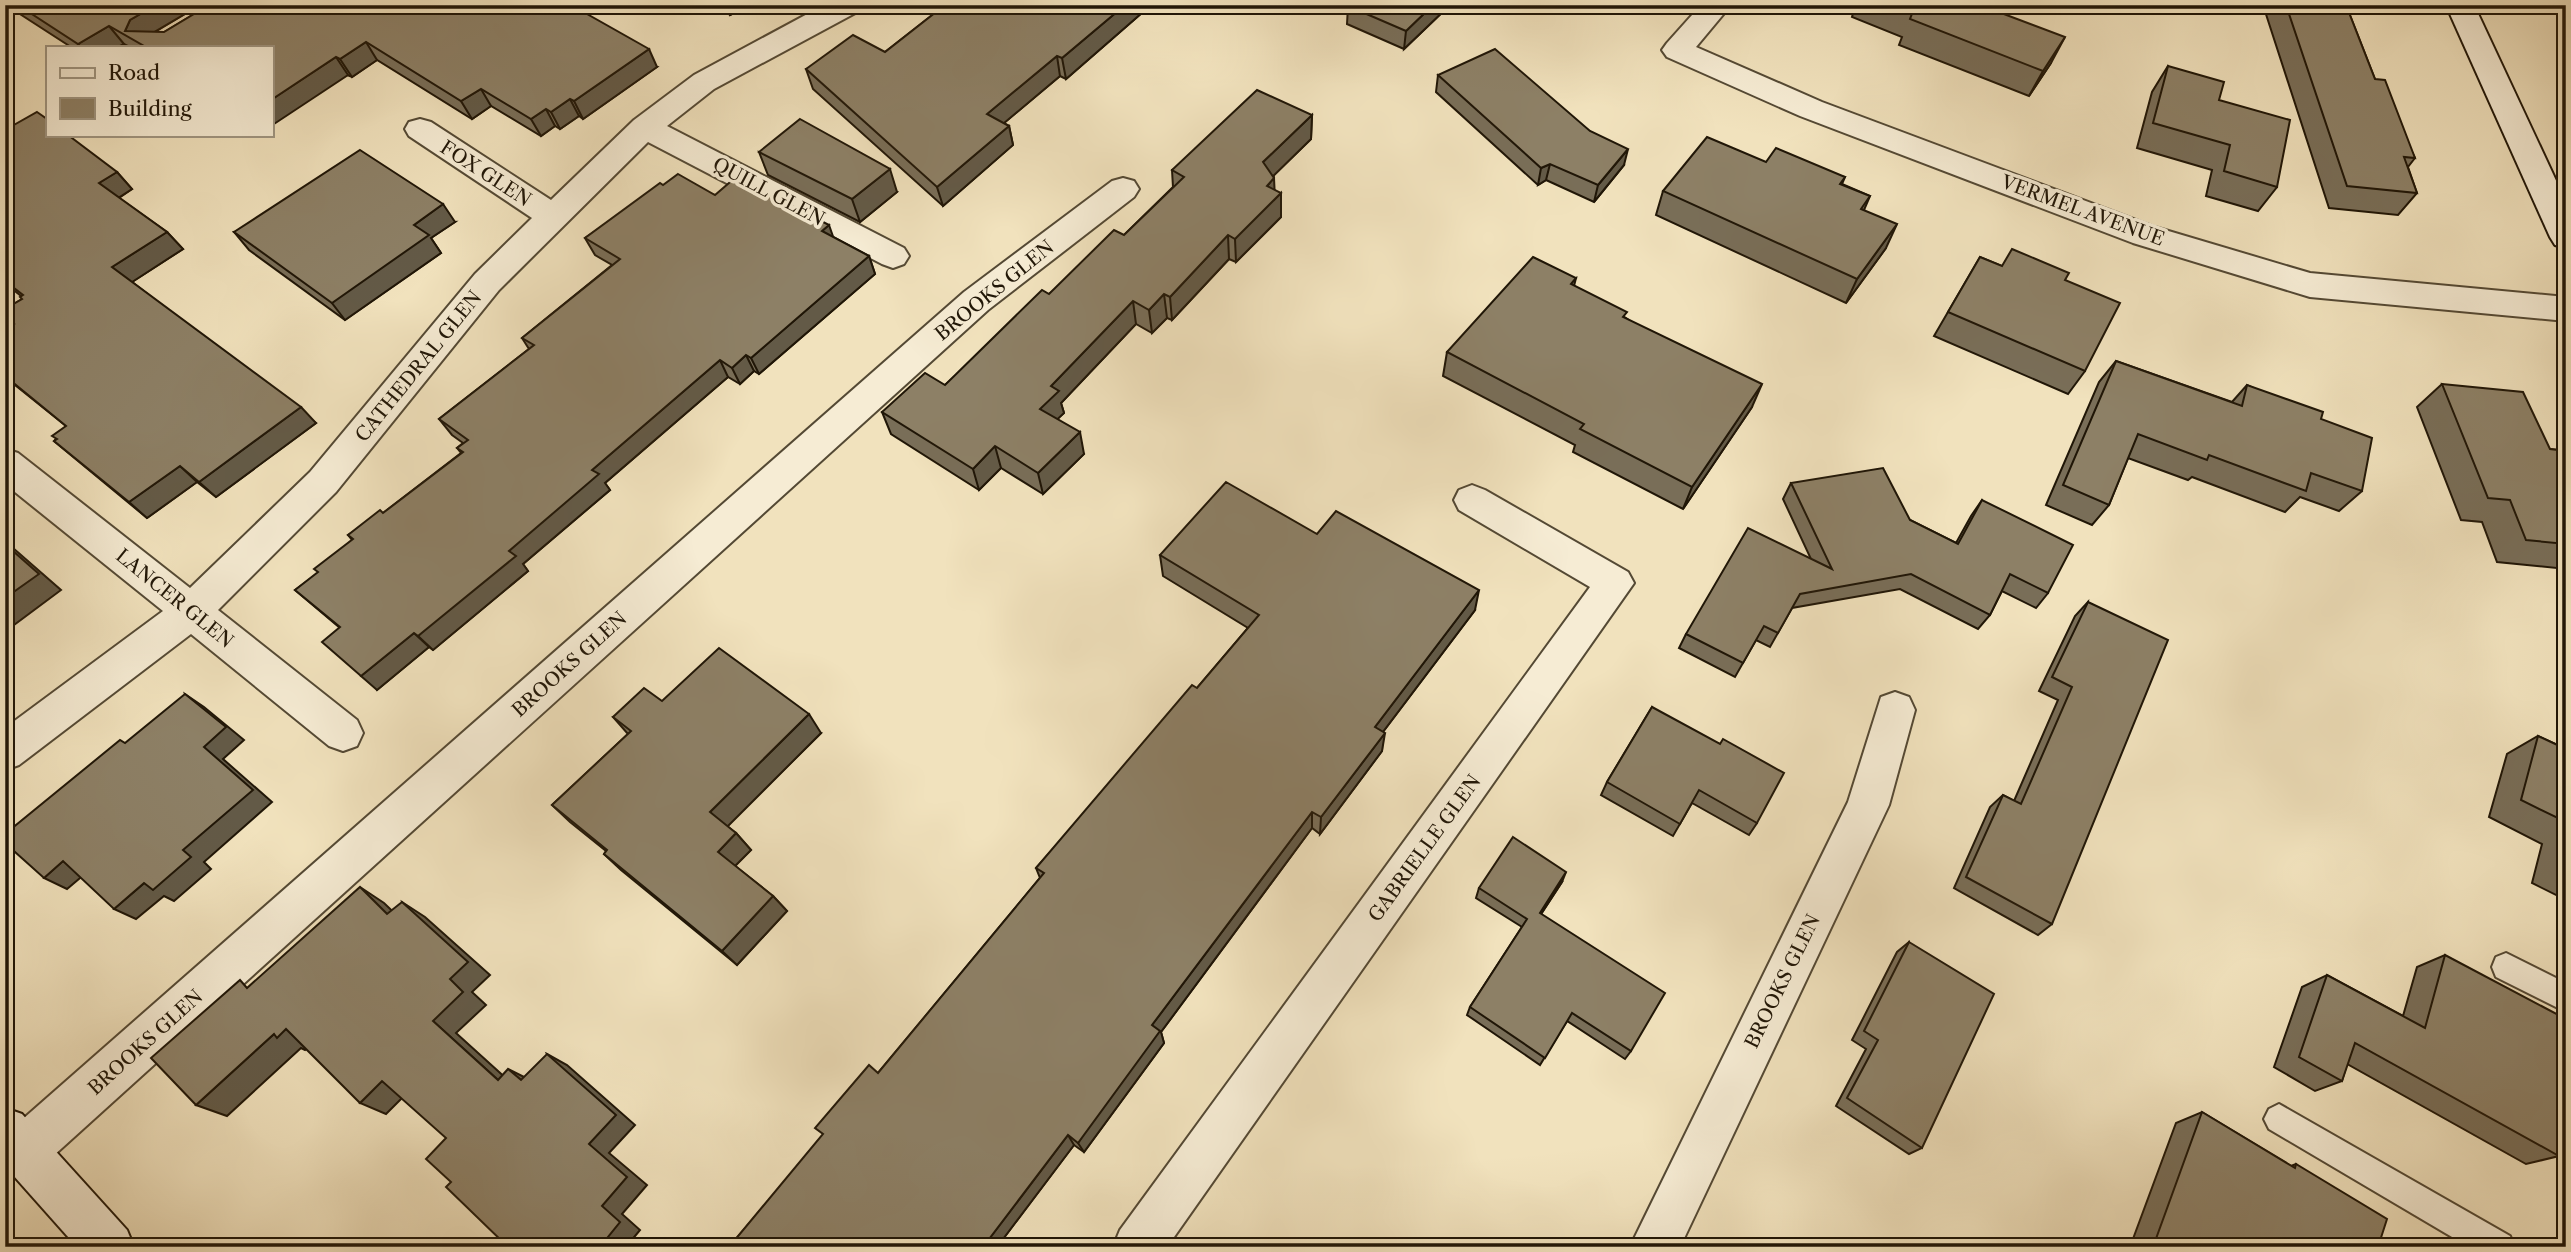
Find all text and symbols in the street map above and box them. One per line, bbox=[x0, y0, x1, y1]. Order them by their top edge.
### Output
legend bbox=[46, 46, 273, 136]
text: Road bbox=[108, 60, 160, 85]
text: Building bbox=[108, 96, 193, 121]
street label: FOX GLEN bbox=[436, 136, 535, 211]
street label: QUILL GLEN bbox=[709, 152, 829, 231]
street label: VERMEL AVENUE bbox=[1997, 170, 2168, 251]
street label: BROOKS GLEN bbox=[930, 235, 1058, 345]
street label: CATHEDRAL GLEN bbox=[350, 286, 486, 446]
street label: LANCER GLEN bbox=[111, 544, 238, 653]
street label: BROOKS GLEN bbox=[507, 607, 631, 722]
street label: GABRIELLE GLEN bbox=[1363, 770, 1485, 926]
street label: BROOKS GLEN bbox=[1740, 911, 1825, 1052]
street label: BROOKS GLEN bbox=[83, 985, 207, 1100]

